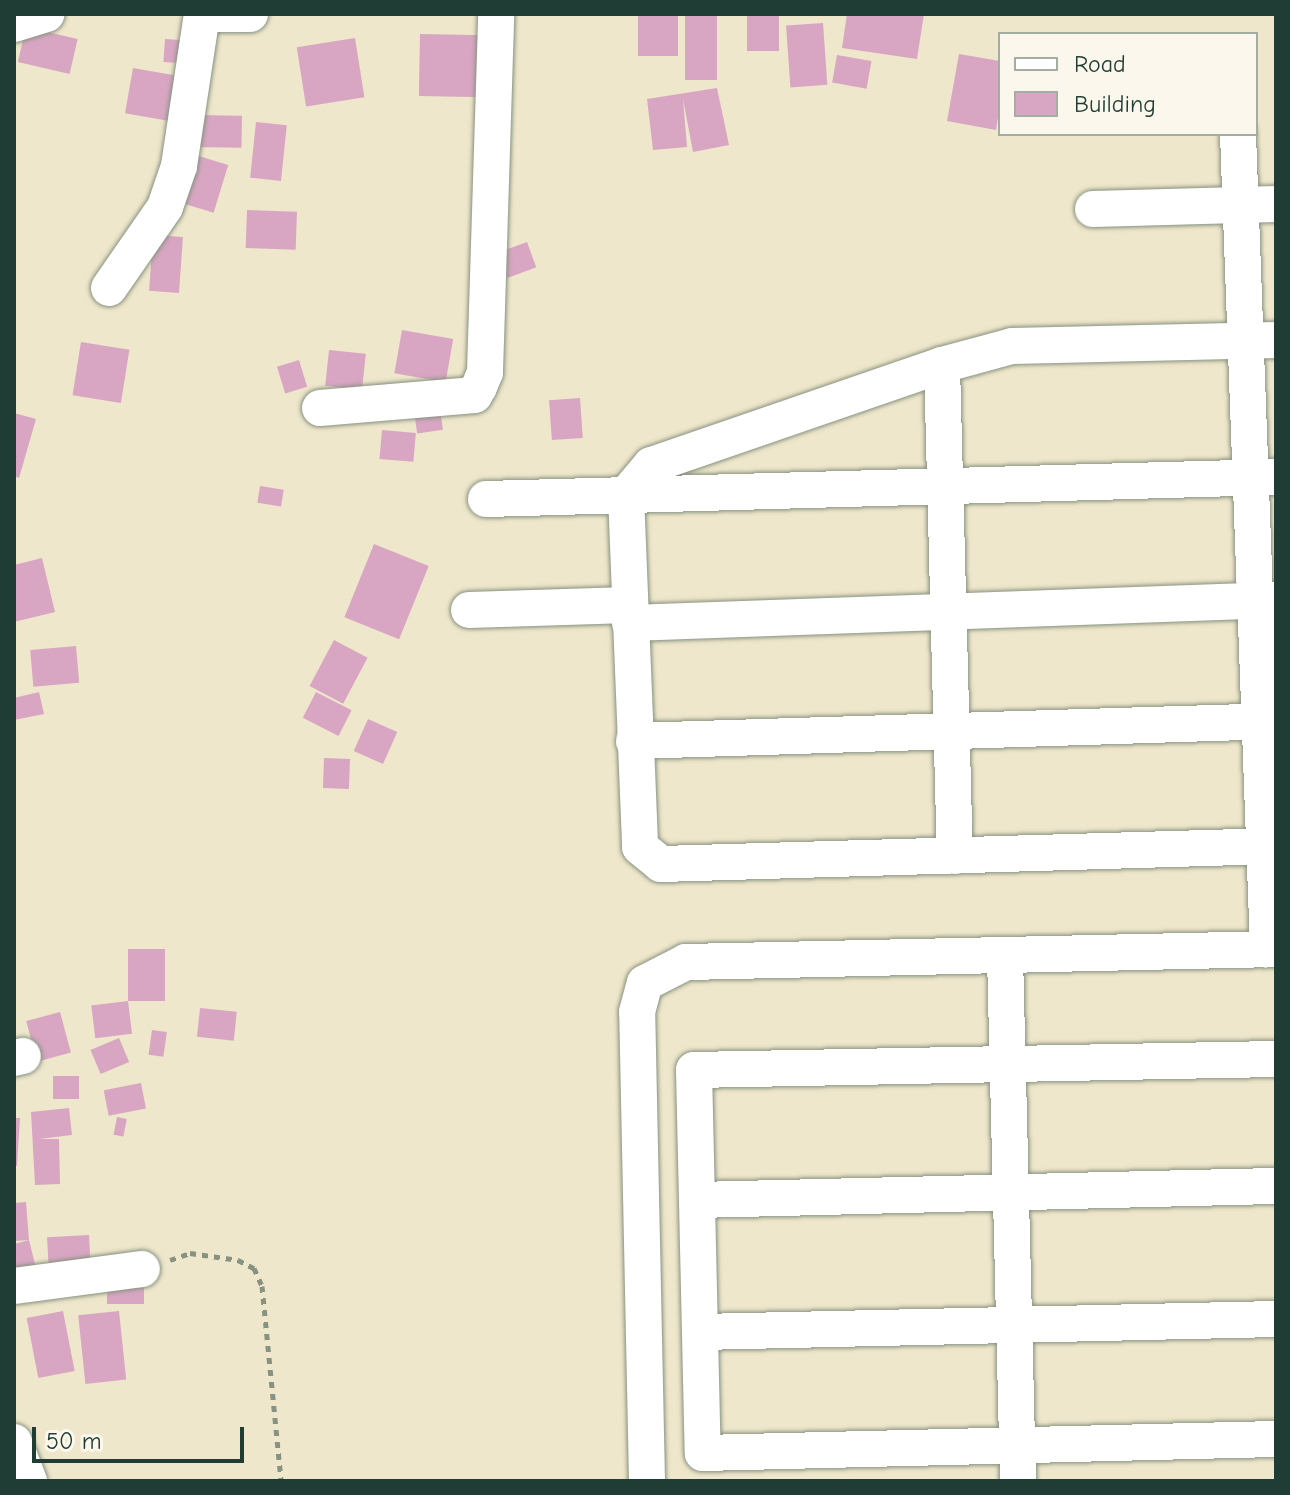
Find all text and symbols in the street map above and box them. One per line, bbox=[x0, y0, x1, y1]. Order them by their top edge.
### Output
legend bbox=[998, 32, 1258, 136]
text: Road bbox=[1074, 50, 1126, 78]
text: Building bbox=[1074, 90, 1156, 118]
scale bar bbox=[36, 1411, 248, 1461]
text: 50 m bbox=[46, 1427, 102, 1455]

